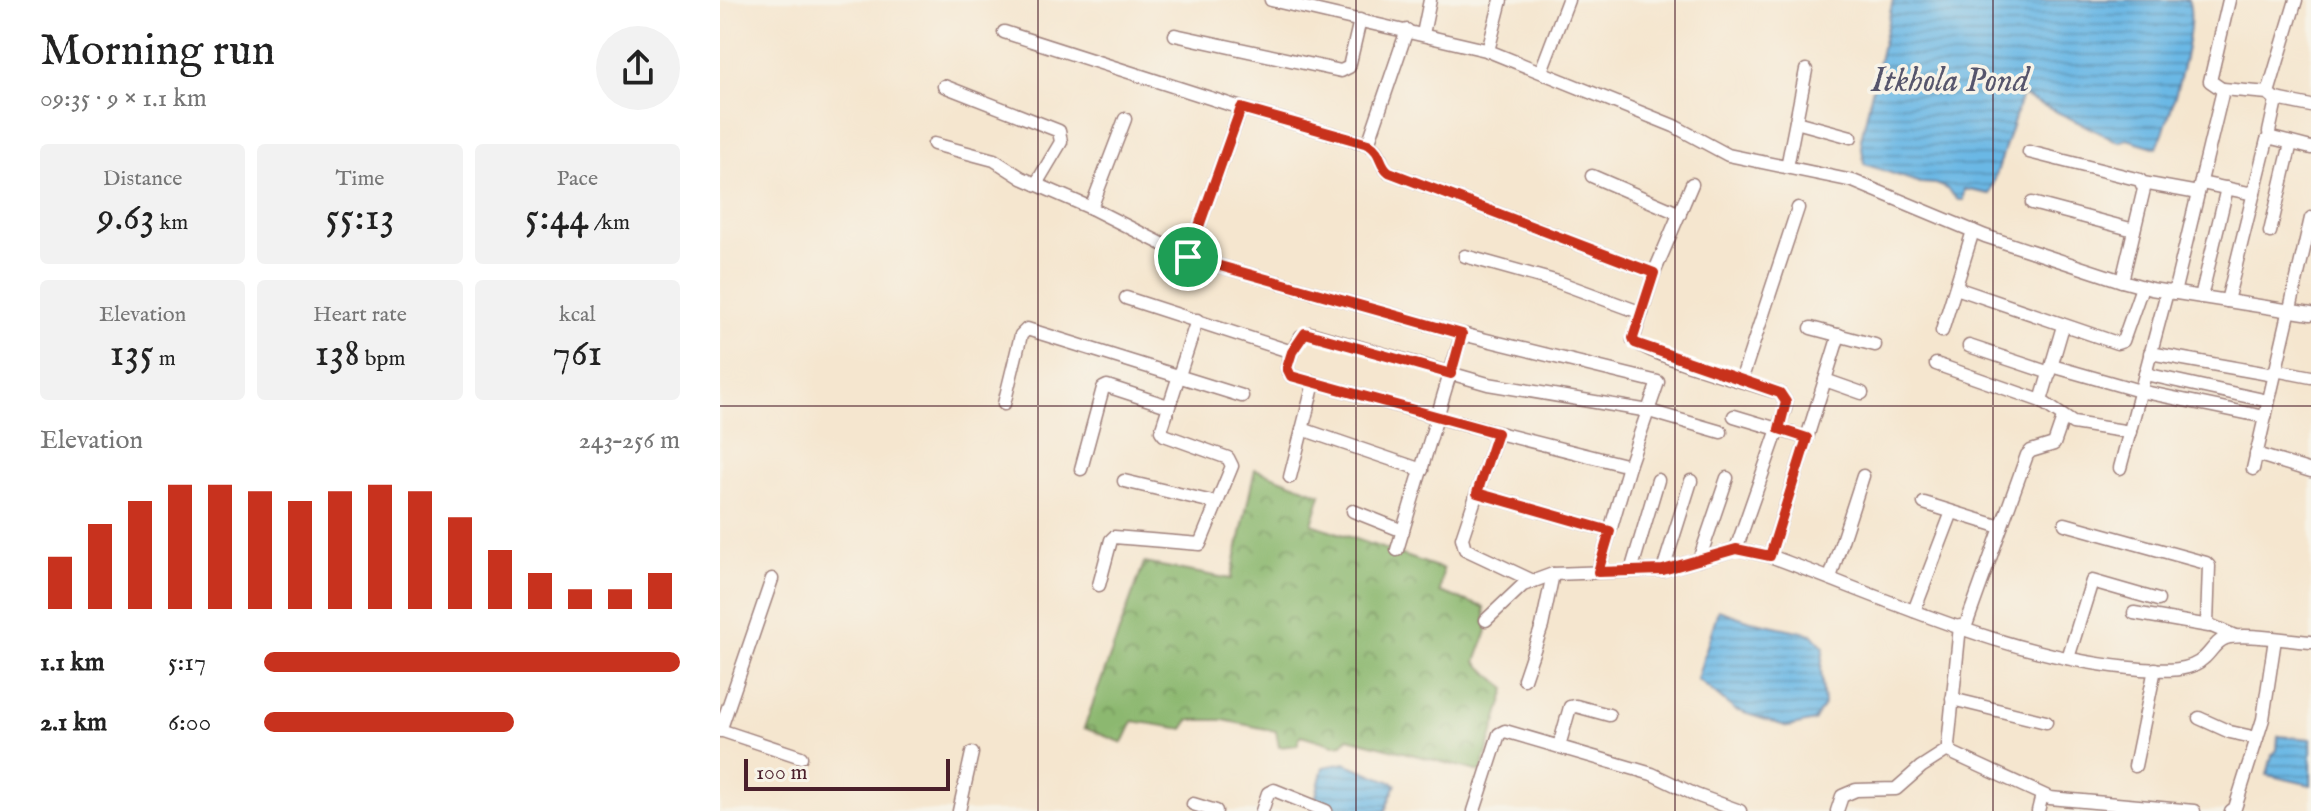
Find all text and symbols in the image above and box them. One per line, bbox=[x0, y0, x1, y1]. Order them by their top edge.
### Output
text: Morning run bbox=[40, 24, 275, 80]
button: share bbox=[596, 26, 680, 110]
water label: Itkhola Pond bbox=[1870, 60, 2031, 103]
text: 09:35 · 9 × 1.1 km bbox=[40, 82, 207, 115]
text: Distance bbox=[103, 165, 182, 193]
text: Time bbox=[336, 165, 384, 193]
text: Pace bbox=[557, 165, 598, 193]
text: 9.63 bbox=[97, 193, 155, 244]
text: 55:13 bbox=[325, 193, 395, 244]
text: 5:44 bbox=[525, 193, 589, 244]
text: km bbox=[155, 209, 188, 237]
text: /km bbox=[589, 209, 630, 237]
pin bbox=[1154, 223, 1222, 291]
icon: arrive bbox=[1166, 235, 1210, 279]
text: Elevation bbox=[99, 301, 186, 329]
text: Heart rate bbox=[313, 301, 407, 329]
text: kcal bbox=[559, 301, 596, 329]
text: 135 bbox=[110, 329, 154, 380]
text: 138 bbox=[315, 329, 360, 380]
text: 761 bbox=[552, 329, 602, 380]
text: m bbox=[154, 345, 176, 373]
text: bpm bbox=[360, 345, 405, 373]
text: Elevation bbox=[40, 424, 143, 457]
text: 243–256 m bbox=[578, 424, 680, 457]
text: 1.1 km bbox=[40, 646, 105, 679]
text: 5:17 bbox=[168, 646, 206, 679]
text: 2.1 km bbox=[40, 706, 107, 739]
text: 6:00 bbox=[168, 706, 211, 739]
scale bar bbox=[744, 755, 950, 791]
text: 100 m bbox=[756, 759, 808, 787]

